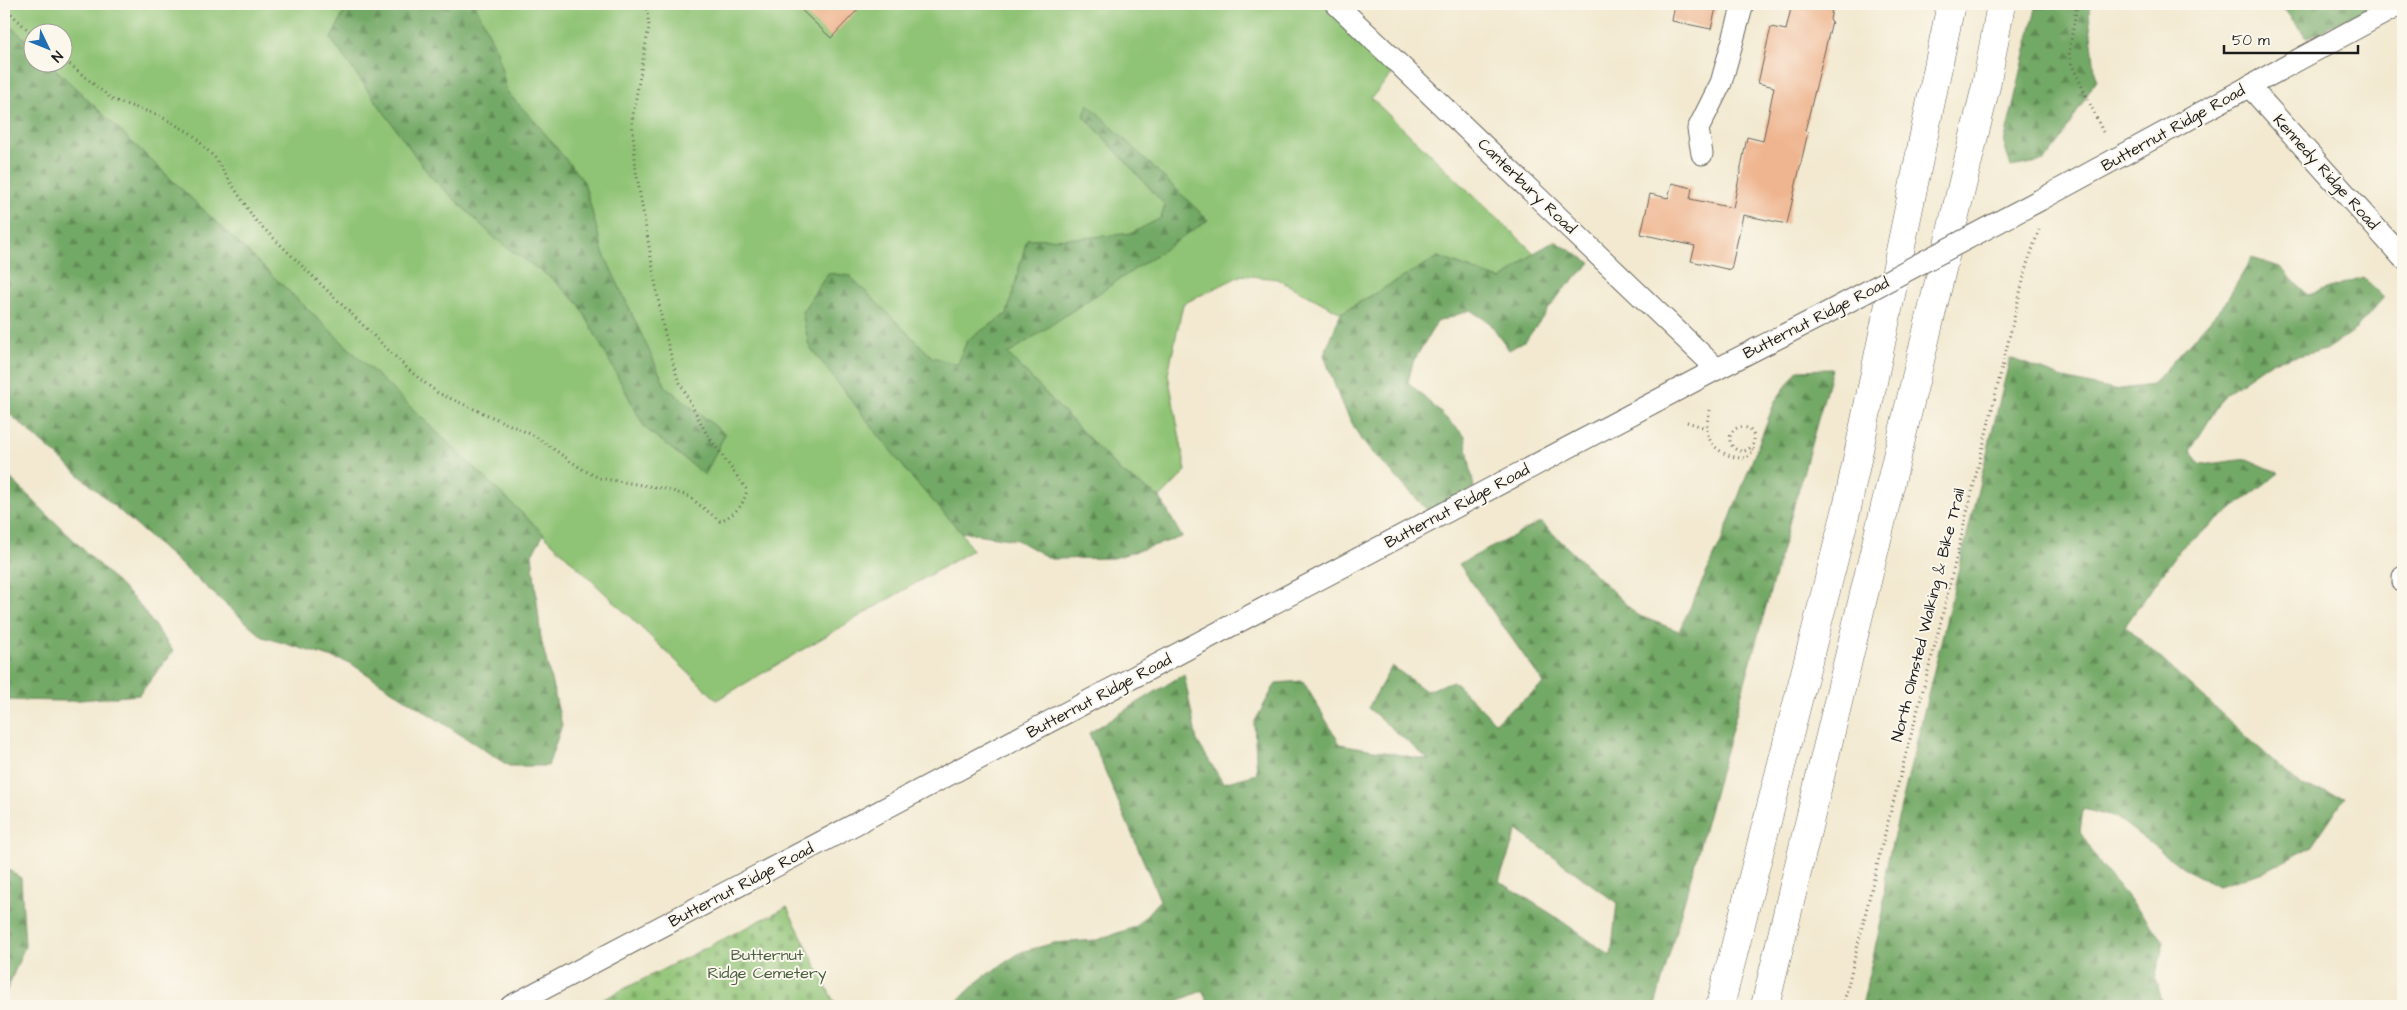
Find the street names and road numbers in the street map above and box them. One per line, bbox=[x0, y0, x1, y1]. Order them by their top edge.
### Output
street label: Butternut Ridge Road bbox=[2097, 79, 2249, 178]
street label: Kennedy Ridge Road bbox=[2267, 109, 2384, 235]
street label: Canterbury Road bbox=[1472, 133, 1581, 240]
street label: Butternut Ridge Road bbox=[1739, 272, 1893, 365]
street label: Butternut Ridge Road bbox=[1381, 458, 1534, 554]
street label: North Olmsted Walking & Bike Trail bbox=[1886, 486, 1971, 744]
street label: Butternut Ridge Road bbox=[1023, 648, 1176, 744]
street label: Butternut Ridge Road bbox=[665, 837, 818, 933]

